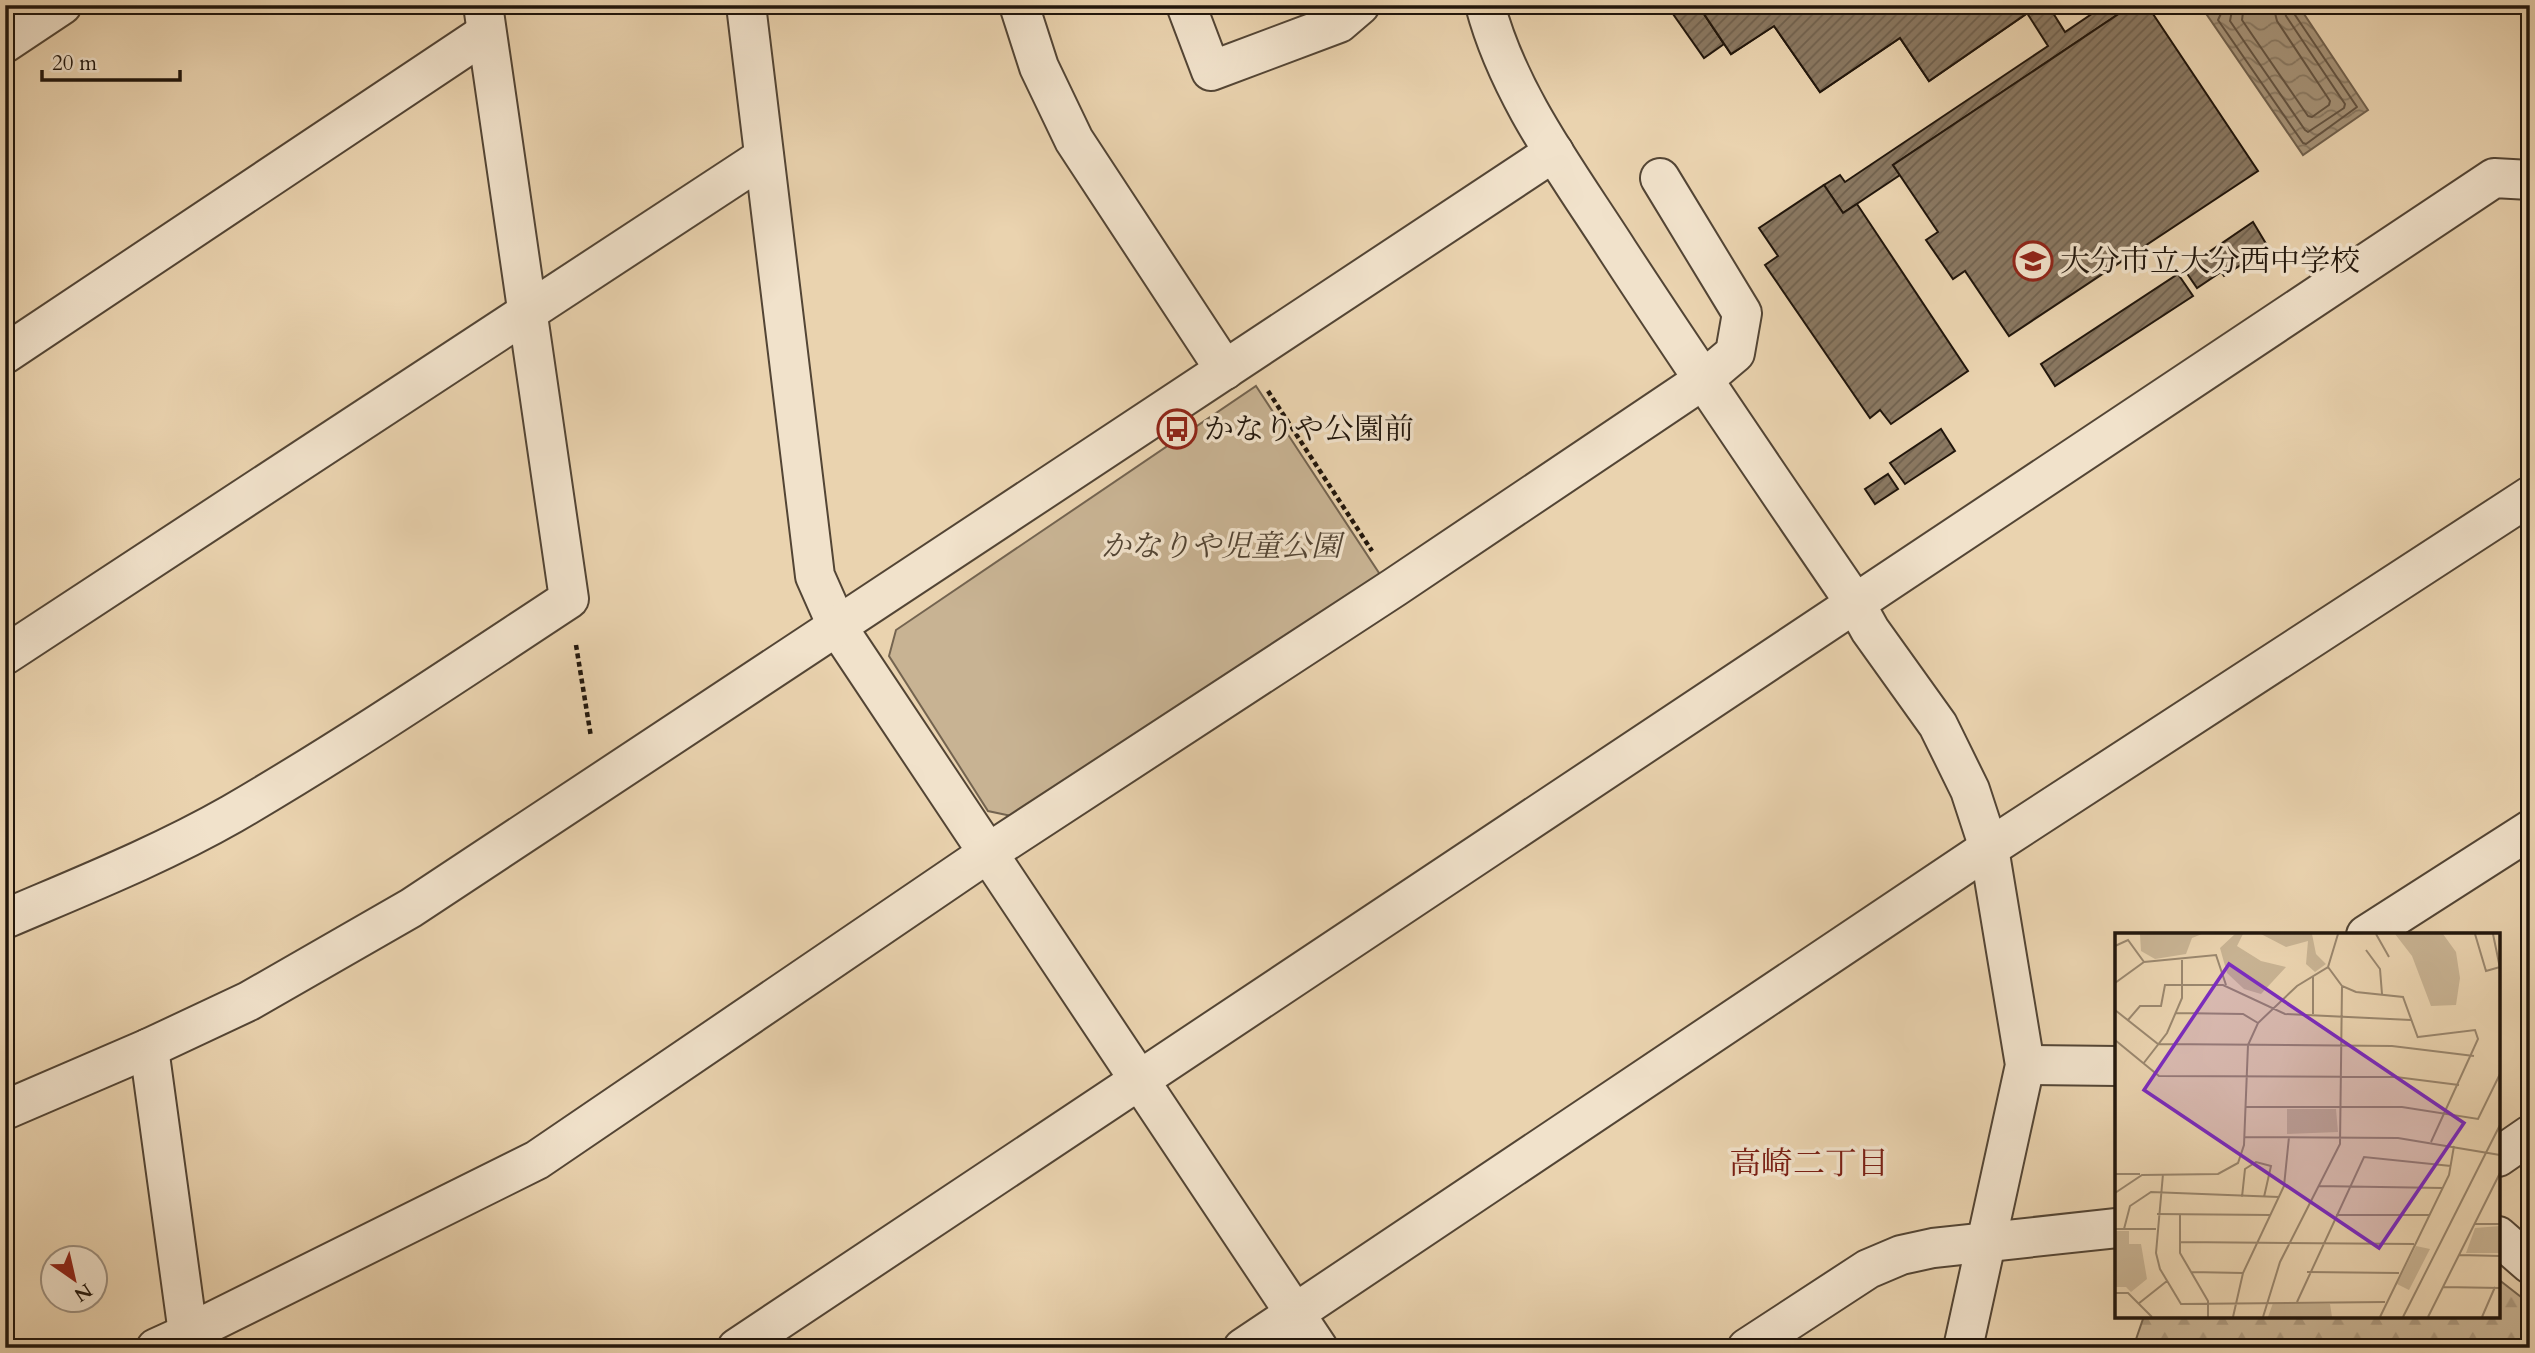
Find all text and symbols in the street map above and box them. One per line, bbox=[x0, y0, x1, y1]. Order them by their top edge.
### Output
scale bar bbox=[42, 38, 180, 82]
text: 20 m bbox=[52, 49, 97, 78]
school or university icon: 大分市立大分西中学校 bbox=[2012, 240, 2054, 282]
place label: 大分市立大分西中学校 bbox=[2060, 241, 2360, 282]
bus stop icon: かなりや公園前 bbox=[1156, 408, 1198, 450]
place label: かなりや公園前 bbox=[1204, 409, 1414, 450]
park label: かなりや児童公園 bbox=[1101, 526, 1346, 567]
inset map bbox=[2115, 933, 2500, 1318]
district label: 高崎二丁目 bbox=[1729, 1142, 1889, 1186]
north arrow bbox=[38, 1244, 108, 1314]
text: N bbox=[68, 1277, 97, 1308]

